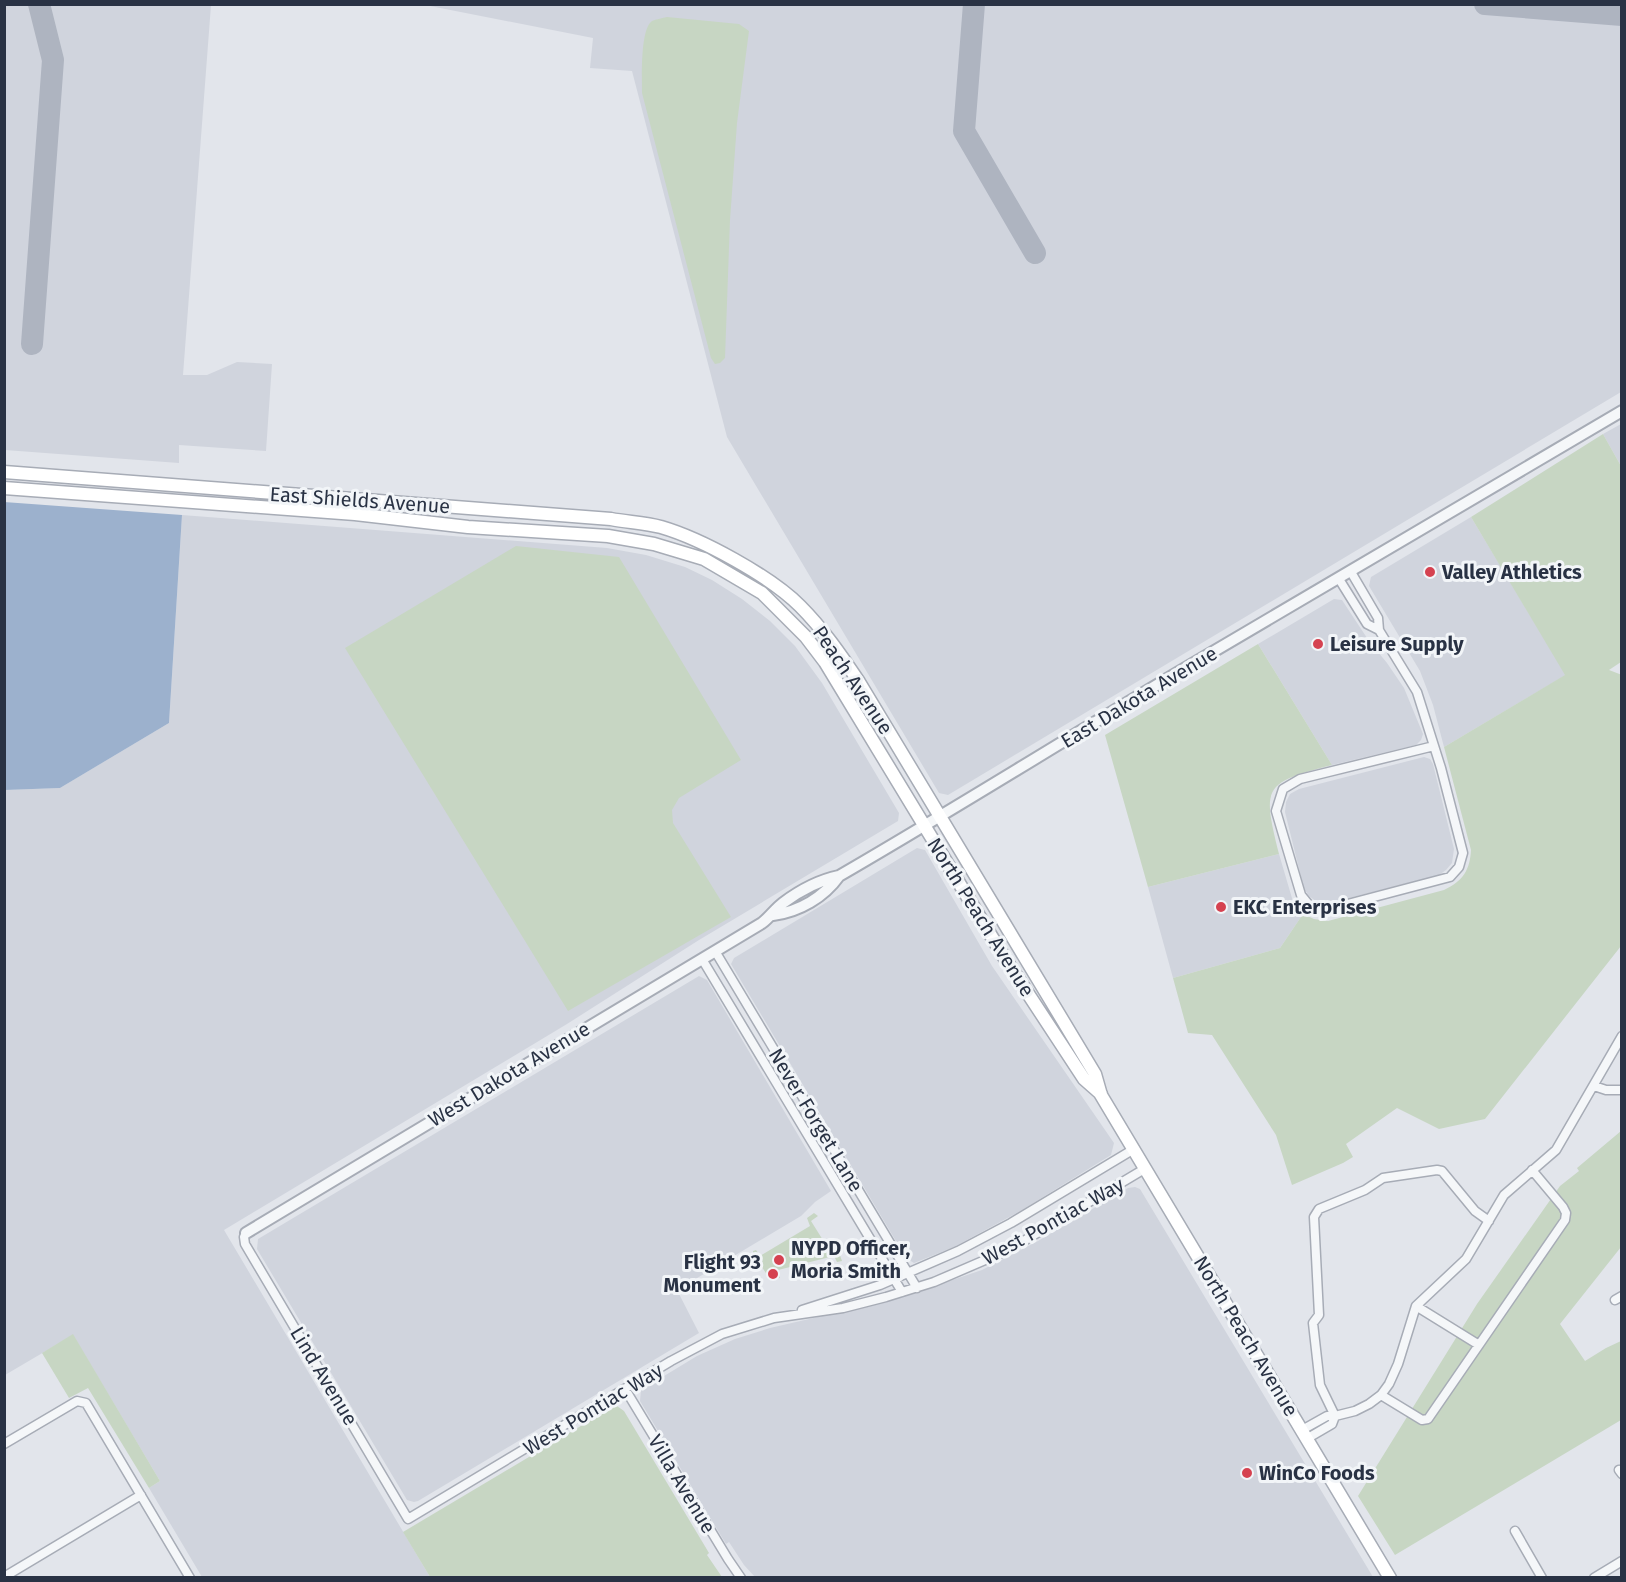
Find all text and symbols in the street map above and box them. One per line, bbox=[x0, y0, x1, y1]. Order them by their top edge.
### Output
street label: East Shields Avenue bbox=[269, 482, 451, 518]
place label: Valley Athletics bbox=[1441, 560, 1582, 584]
marker: Valley Athletics bbox=[1423, 565, 1437, 579]
street label: Peach Avenue bbox=[808, 621, 898, 739]
place label: Leisure Supply bbox=[1330, 632, 1464, 656]
marker: Leisure Supply bbox=[1311, 637, 1325, 651]
street label: East Dakota Avenue bbox=[1057, 641, 1221, 753]
street label: North Peach Avenue bbox=[922, 833, 1040, 1001]
place label: EKC Enterprises bbox=[1233, 895, 1377, 919]
marker: EKC Enterprises bbox=[1214, 900, 1228, 914]
street label: West Dakota Avenue bbox=[424, 1016, 594, 1132]
street label: Never Forget Lane bbox=[764, 1044, 868, 1196]
street label: West Pontiac Way bbox=[978, 1172, 1128, 1270]
place label: NYPD Officer, Moria Smith bbox=[791, 1236, 910, 1283]
place label: Flight 93 Monument bbox=[663, 1250, 761, 1297]
street label: North Peach Avenue bbox=[1189, 1251, 1303, 1421]
marker: NYPD Officer, Moria Smith bbox=[772, 1253, 786, 1267]
marker: Flight 93 Monument bbox=[766, 1267, 780, 1281]
street label: Lind Avenue bbox=[285, 1322, 363, 1430]
street label: West Pontiac Way bbox=[519, 1358, 667, 1460]
street label: Villa Avenue bbox=[643, 1430, 721, 1538]
place label: WinCo Foods bbox=[1259, 1461, 1375, 1485]
marker: WinCo Foods bbox=[1240, 1466, 1254, 1480]

